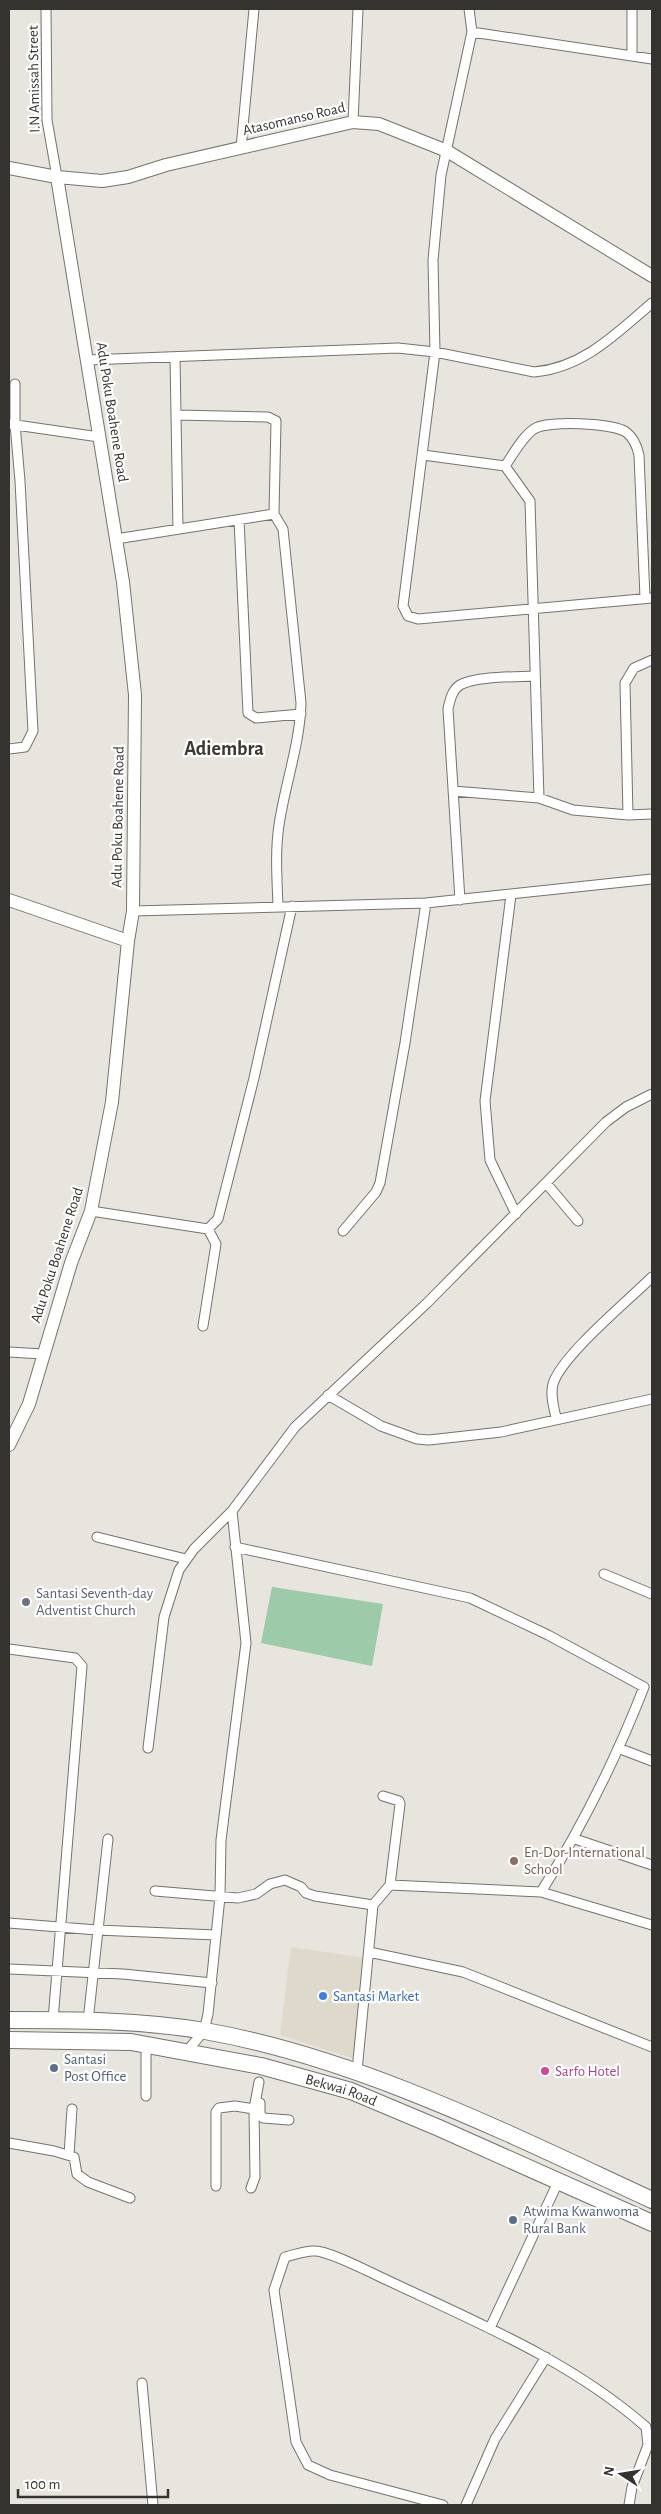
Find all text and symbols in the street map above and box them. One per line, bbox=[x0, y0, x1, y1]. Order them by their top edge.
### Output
street label: I.N Amissah Street bbox=[26, 25, 42, 133]
street label: Atasomanso Road bbox=[241, 100, 347, 138]
street label: Adu Poku Boahene Road bbox=[94, 341, 131, 483]
district label: Adiembra bbox=[184, 739, 264, 759]
street label: Adu Poku Boahene Road bbox=[109, 746, 127, 888]
street label: Adu Poku Boahene Road bbox=[28, 1185, 86, 1325]
place label: Santasi Seventh-day Adventist Church bbox=[36, 1586, 154, 1618]
marker: Santasi Seventh-day Adventist Church bbox=[20, 1596, 32, 1608]
place label: En-Dor-International School bbox=[524, 1845, 645, 1877]
marker: En-Dor-International School bbox=[508, 1855, 520, 1867]
place label: Santasi Market bbox=[333, 1989, 420, 2004]
marker: Santasi Market bbox=[317, 1990, 329, 2002]
place label: Santasi Post Office bbox=[64, 2052, 127, 2084]
marker: Santasi Post Office bbox=[48, 2062, 60, 2074]
place label: Sarfo Hotel bbox=[555, 2064, 620, 2079]
marker: Sarfo Hotel bbox=[539, 2065, 551, 2077]
street label: Bekwai Road bbox=[304, 2071, 380, 2109]
place label: Atwima Kwanwoma Rural Bank bbox=[523, 2204, 639, 2236]
marker: Atwima Kwanwoma Rural Bank bbox=[507, 2214, 519, 2226]
north arrow bbox=[596, 2449, 646, 2499]
text: N bbox=[601, 2465, 617, 2478]
scale bar bbox=[18, 2466, 168, 2498]
text: 100 m bbox=[25, 2477, 60, 2492]

